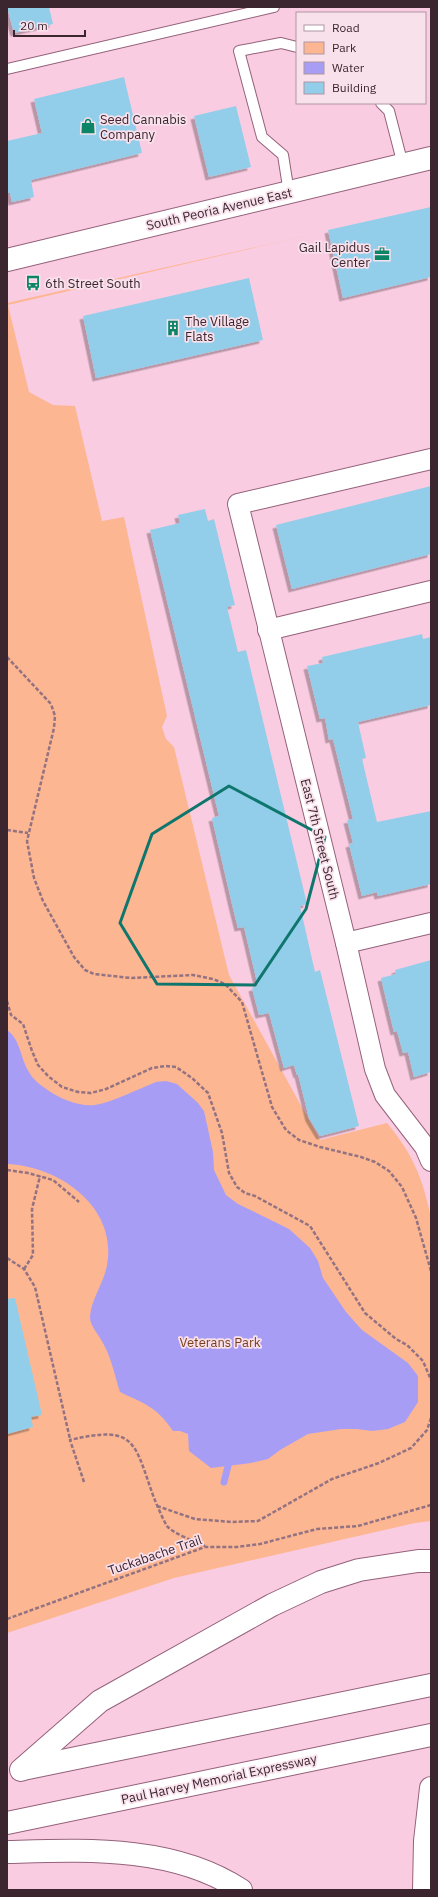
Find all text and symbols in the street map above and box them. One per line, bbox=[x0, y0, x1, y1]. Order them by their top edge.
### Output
scale bar bbox=[14, 12, 85, 38]
legend bbox=[296, 12, 426, 104]
text: 20 m bbox=[20, 18, 48, 33]
text: Road bbox=[332, 20, 360, 35]
text: Park bbox=[332, 40, 357, 55]
text: Water bbox=[332, 60, 365, 75]
text: Building bbox=[332, 80, 377, 95]
place label: Seed Cannabis Company bbox=[100, 111, 186, 143]
shop icon: Seed Cannabis Company bbox=[79, 117, 97, 135]
street label: South Peoria Avenue East bbox=[144, 184, 294, 234]
place label: Gail Lapidus Center bbox=[299, 239, 370, 271]
office icon: Gail Lapidus Center bbox=[373, 245, 391, 263]
bus stop icon: 6th Street South bbox=[24, 274, 42, 292]
place label: 6th Street South bbox=[45, 275, 141, 292]
place label: The Village Flats bbox=[185, 313, 249, 345]
building icon: The Village Flats bbox=[164, 319, 182, 337]
street label: East 7th Street South bbox=[297, 777, 343, 901]
park label: Veterans Park bbox=[179, 1334, 261, 1351]
street label: Tuckabache Trail bbox=[106, 1531, 205, 1579]
street label: Paul Harvey Memorial Expressway bbox=[120, 1750, 319, 1808]

